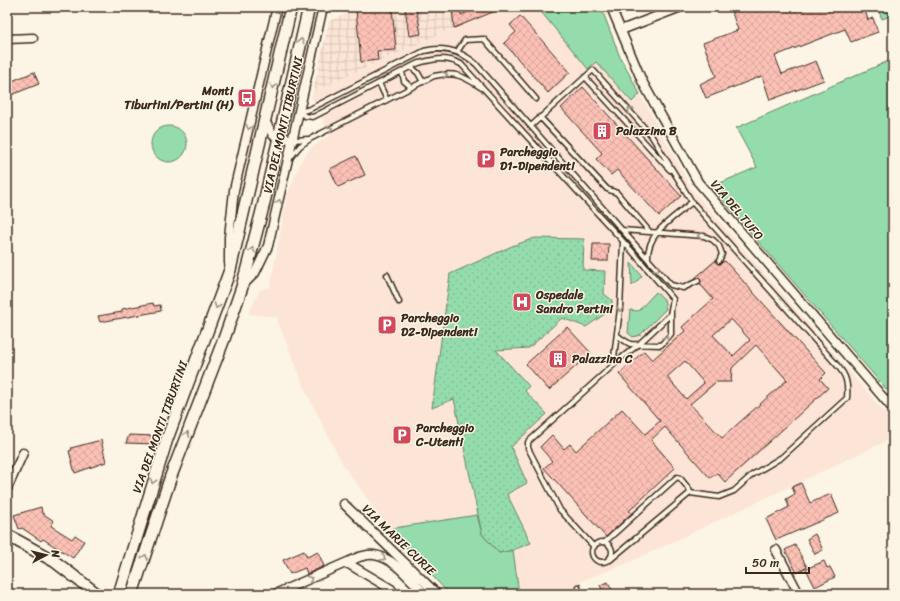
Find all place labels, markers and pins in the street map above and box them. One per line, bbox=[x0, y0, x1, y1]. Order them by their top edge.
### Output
place label: Monti Tiburtini/Pertini (H) bbox=[124, 80, 234, 116]
bus stop icon: Monti Tiburtini/Pertini (H) bbox=[236, 87, 258, 109]
building icon: Palazzina B bbox=[591, 120, 613, 142]
place label: Palazzina B bbox=[616, 120, 677, 142]
place label: Parcheggio D1-Dipendenti bbox=[500, 141, 575, 177]
parking icon: Parcheggio D1-Dipendenti bbox=[475, 148, 497, 170]
place label: Ospedale Sandro Pertini bbox=[535, 284, 614, 320]
hospital icon: Ospedale Sandro Pertini bbox=[511, 291, 533, 313]
place label: Parcheggio D2-Dipendenti bbox=[401, 307, 478, 343]
parking icon: Parcheggio D2-Dipendenti bbox=[376, 314, 398, 336]
building icon: Palazzina C bbox=[547, 348, 569, 370]
place label: Palazzina C bbox=[572, 348, 633, 370]
place label: Parcheggio C-Utenti bbox=[415, 417, 475, 453]
parking icon: Parcheggio C-Utenti bbox=[391, 424, 413, 446]

